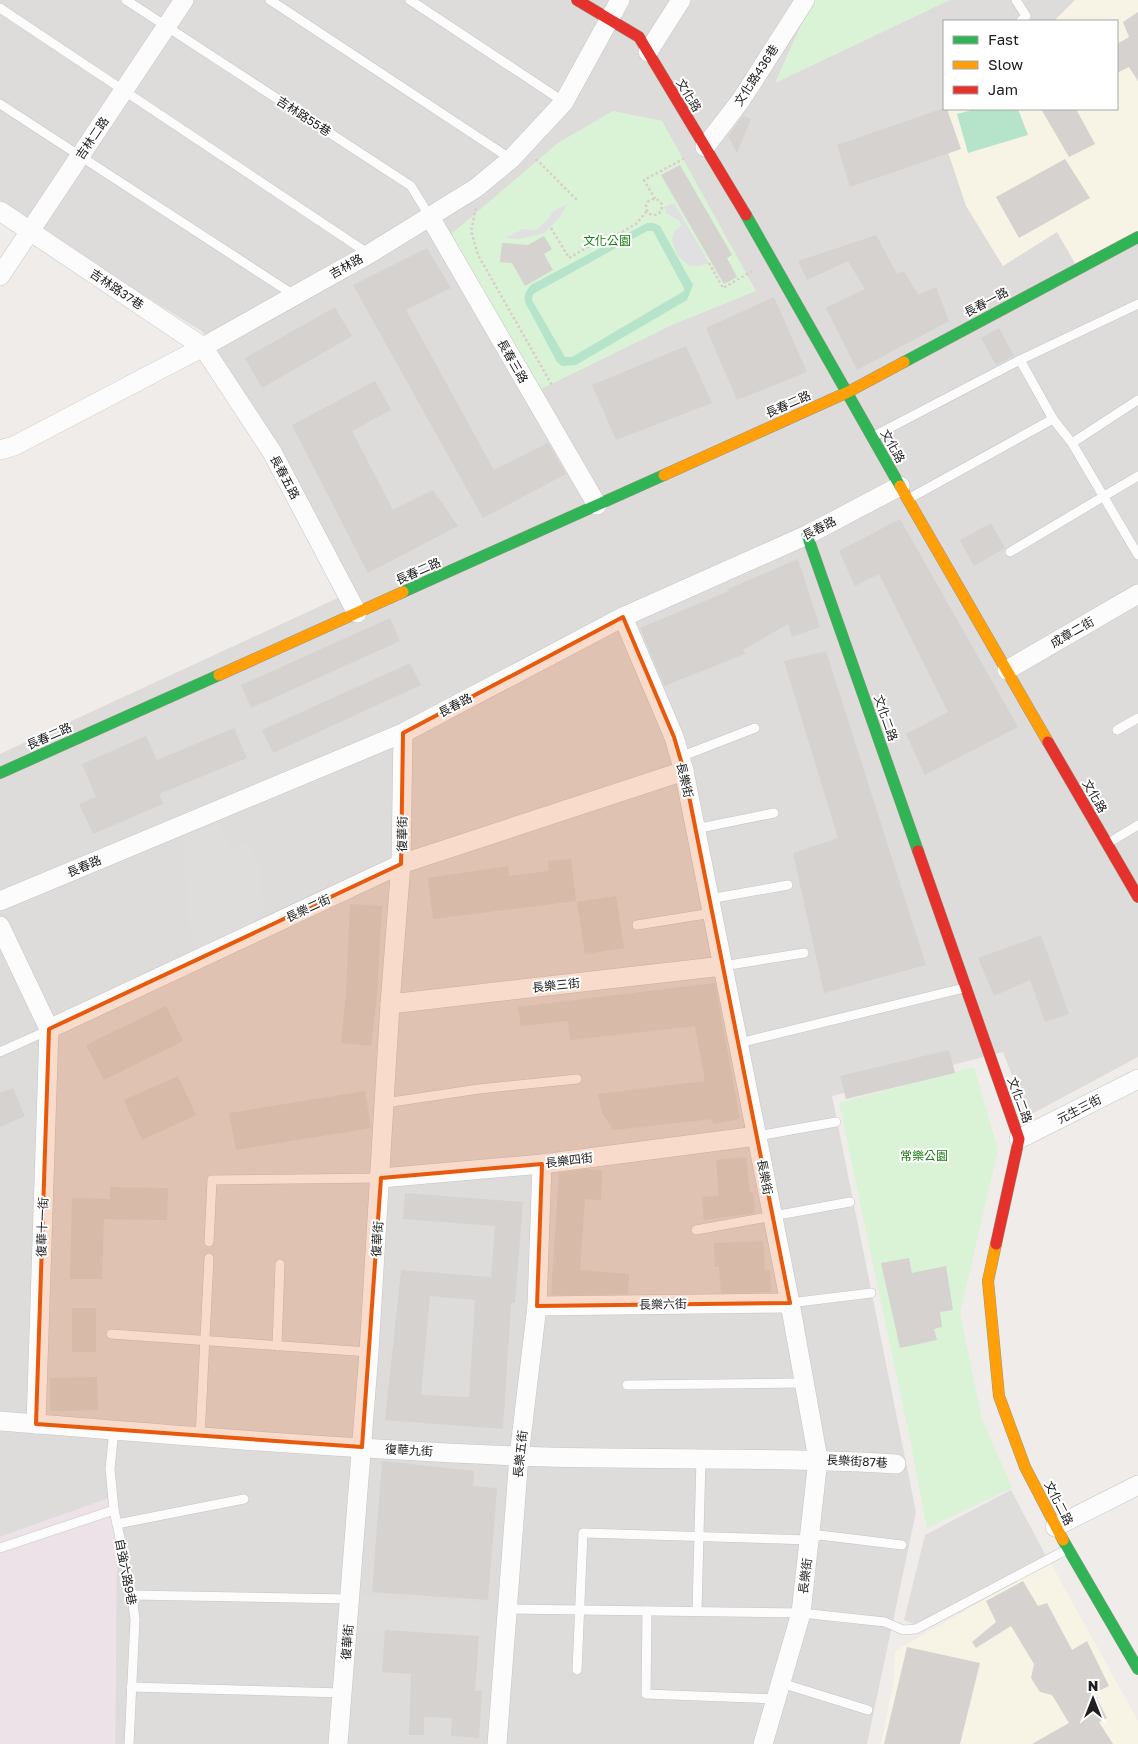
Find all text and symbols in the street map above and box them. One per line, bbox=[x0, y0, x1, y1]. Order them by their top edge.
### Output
legend bbox=[943, 20, 1118, 110]
text: Fast bbox=[988, 30, 1019, 48]
street label: 文化路436巷 bbox=[731, 42, 781, 108]
text: Slow bbox=[988, 55, 1023, 73]
street label: 文化路 bbox=[673, 76, 705, 114]
text: Jam bbox=[988, 80, 1018, 98]
street label: 吉林路55巷 bbox=[274, 93, 334, 139]
street label: 吉林二路 bbox=[72, 114, 112, 162]
park label: 文化公園 bbox=[583, 233, 631, 248]
street label: 吉林路 bbox=[327, 251, 365, 281]
street label: 吉林路37巷 bbox=[87, 266, 147, 312]
street label: 長春一路 bbox=[961, 284, 1011, 320]
street label: 長春三路 bbox=[495, 336, 531, 386]
street label: 長春二路 bbox=[763, 387, 813, 421]
street label: 文化路 bbox=[878, 427, 908, 465]
street label: 長春五路 bbox=[267, 452, 303, 502]
street label: 長春路 bbox=[800, 513, 838, 543]
street label: 長春二路 bbox=[393, 554, 443, 588]
street label: 成章二街 bbox=[1047, 614, 1097, 650]
street label: 長春路 bbox=[436, 690, 474, 720]
street label: 文化二路 bbox=[871, 693, 901, 743]
street label: 長春二路 bbox=[24, 719, 74, 753]
street label: 長樂街 bbox=[674, 761, 696, 799]
street label: 文化路 bbox=[1080, 777, 1110, 815]
street label: 復華街 bbox=[394, 816, 410, 852]
street label: 長春路 bbox=[64, 852, 104, 880]
street label: 長樂二街 bbox=[283, 891, 333, 925]
street label: 長樂三街 bbox=[531, 975, 581, 995]
street label: 文化二路 bbox=[1005, 1075, 1035, 1125]
street label: 元生三街 bbox=[1054, 1091, 1104, 1127]
park label: 常樂公園 bbox=[900, 1148, 948, 1163]
street label: 長樂四街 bbox=[544, 1150, 594, 1170]
street label: 長樂街 bbox=[754, 1158, 776, 1196]
street label: 復華十一街 bbox=[33, 1197, 51, 1257]
street label: 復華街 bbox=[368, 1221, 386, 1257]
street label: 長樂六街 bbox=[639, 1296, 687, 1312]
street label: 長樂五街 bbox=[510, 1429, 530, 1479]
street label: 復華九街 bbox=[385, 1441, 433, 1459]
street label: 長樂街87巷 bbox=[826, 1452, 888, 1470]
street label: 文化二路 bbox=[1041, 1478, 1077, 1528]
street label: 自強六路9巷 bbox=[112, 1538, 140, 1606]
street label: 長樂街 bbox=[795, 1557, 815, 1595]
street label: 復華街 bbox=[338, 1623, 356, 1661]
north arrow bbox=[1068, 1674, 1118, 1724]
text: N bbox=[1088, 1677, 1098, 1694]

